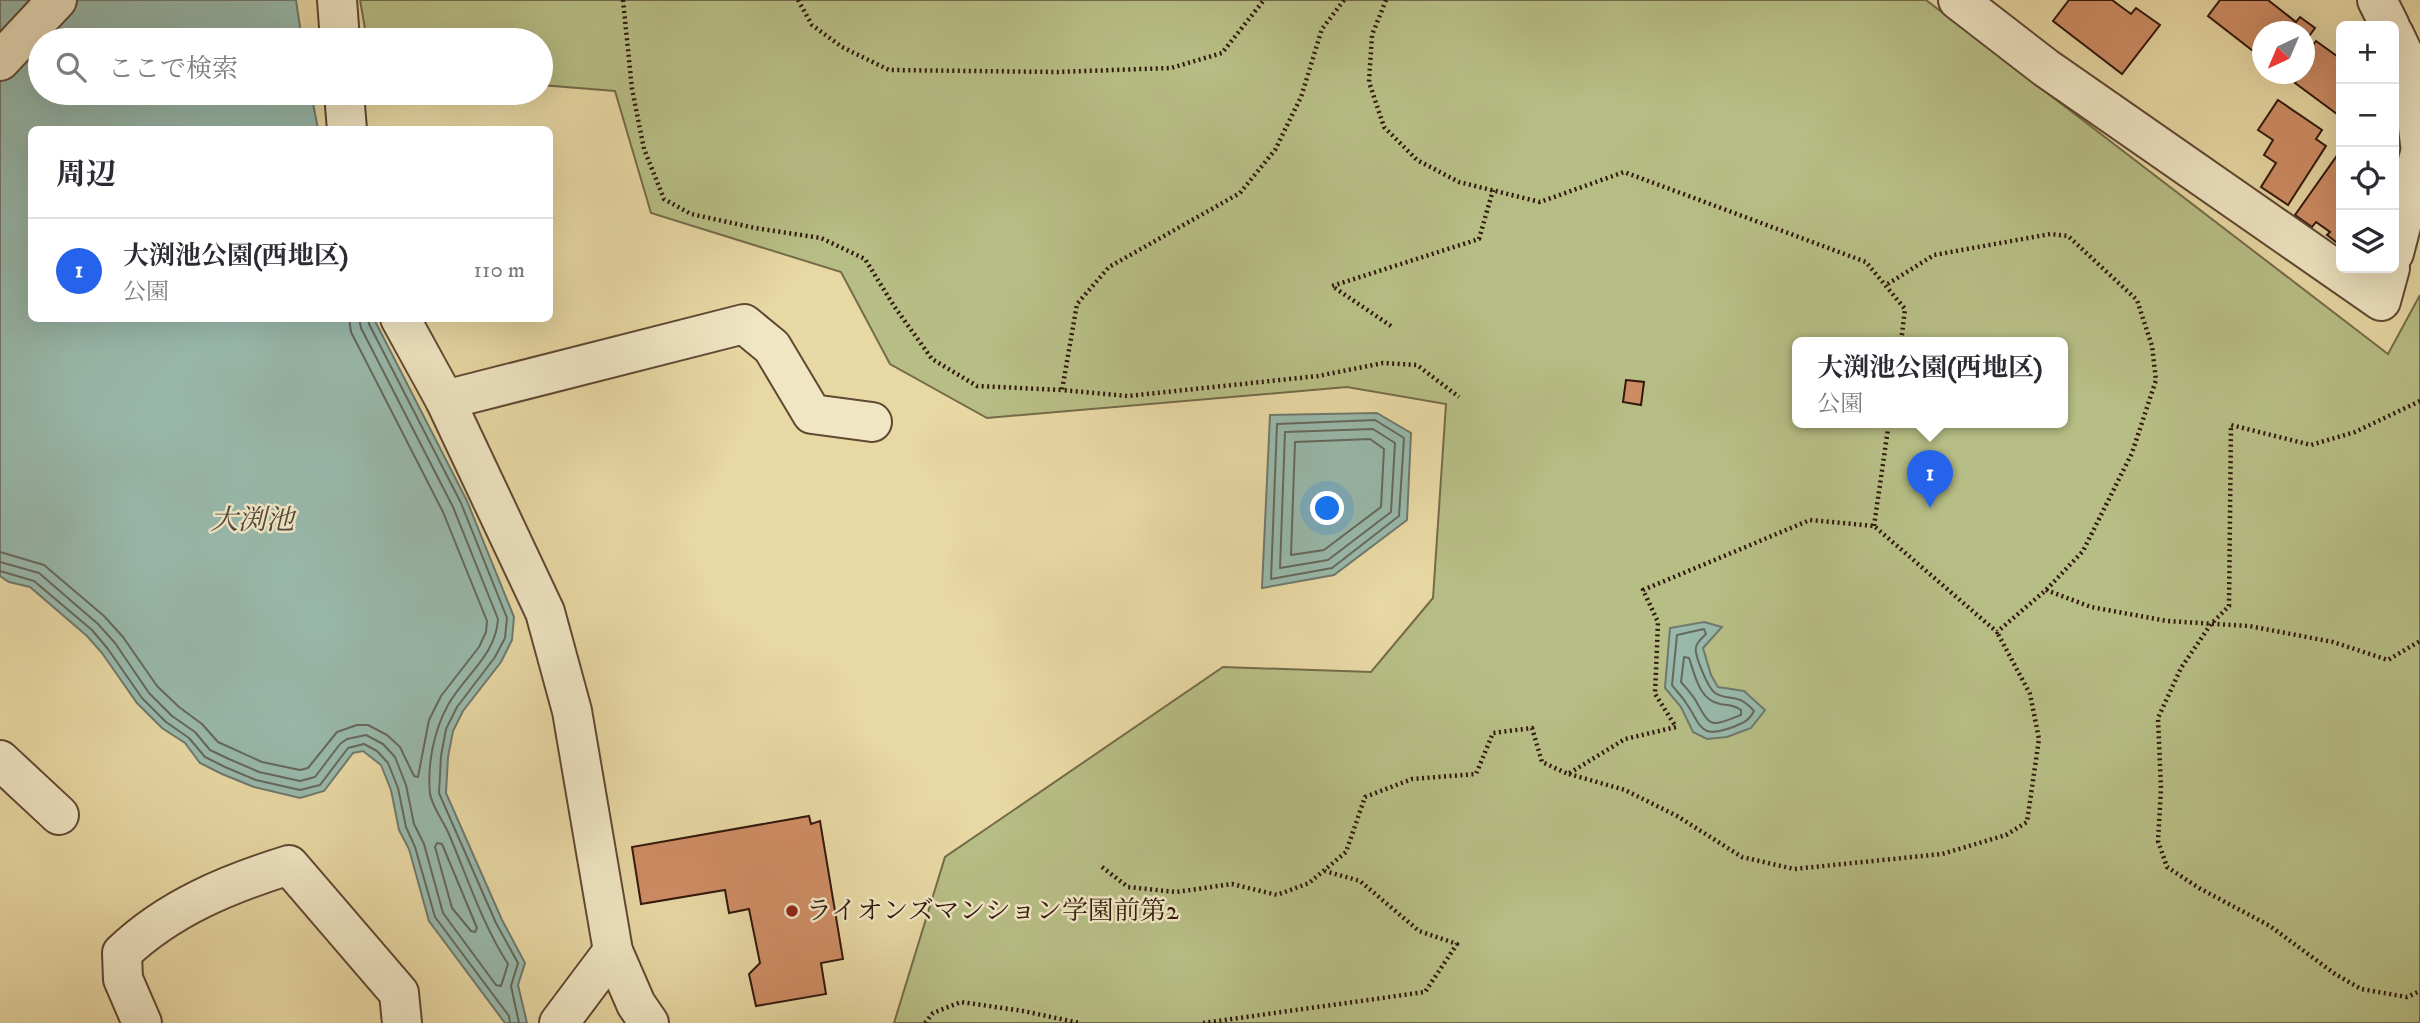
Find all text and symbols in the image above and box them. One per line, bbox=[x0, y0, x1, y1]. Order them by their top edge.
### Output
north arrow bbox=[2252, 21, 2315, 84]
map controls bbox=[2336, 21, 2399, 273]
button: + bbox=[2336, 21, 2399, 84]
search box bbox=[28, 28, 553, 105]
icon: search bbox=[52, 48, 90, 86]
text: ここで検索 bbox=[108, 53, 238, 86]
button: − bbox=[2336, 84, 2399, 147]
button: locate bbox=[2336, 147, 2399, 210]
text: 周辺 bbox=[56, 157, 116, 194]
button: layers bbox=[2336, 210, 2399, 273]
text: 大渕池公園(西地区) bbox=[123, 240, 348, 273]
text: 1 bbox=[75, 256, 83, 285]
text: 110 m bbox=[474, 256, 525, 285]
text: 公園 bbox=[123, 278, 169, 307]
popup bbox=[1792, 337, 2068, 428]
text: 大渕池公園(西地区) bbox=[1817, 352, 2043, 385]
text: 公園 bbox=[1817, 390, 1863, 419]
pin: 1 bbox=[1907, 450, 1953, 508]
your location bbox=[1310, 491, 1344, 525]
water label: 大渕池 bbox=[210, 503, 297, 538]
place label: ライオンズマンション学園前第2 bbox=[806, 895, 1179, 928]
marker: ライオンズマンション学園前第2 bbox=[784, 903, 800, 919]

